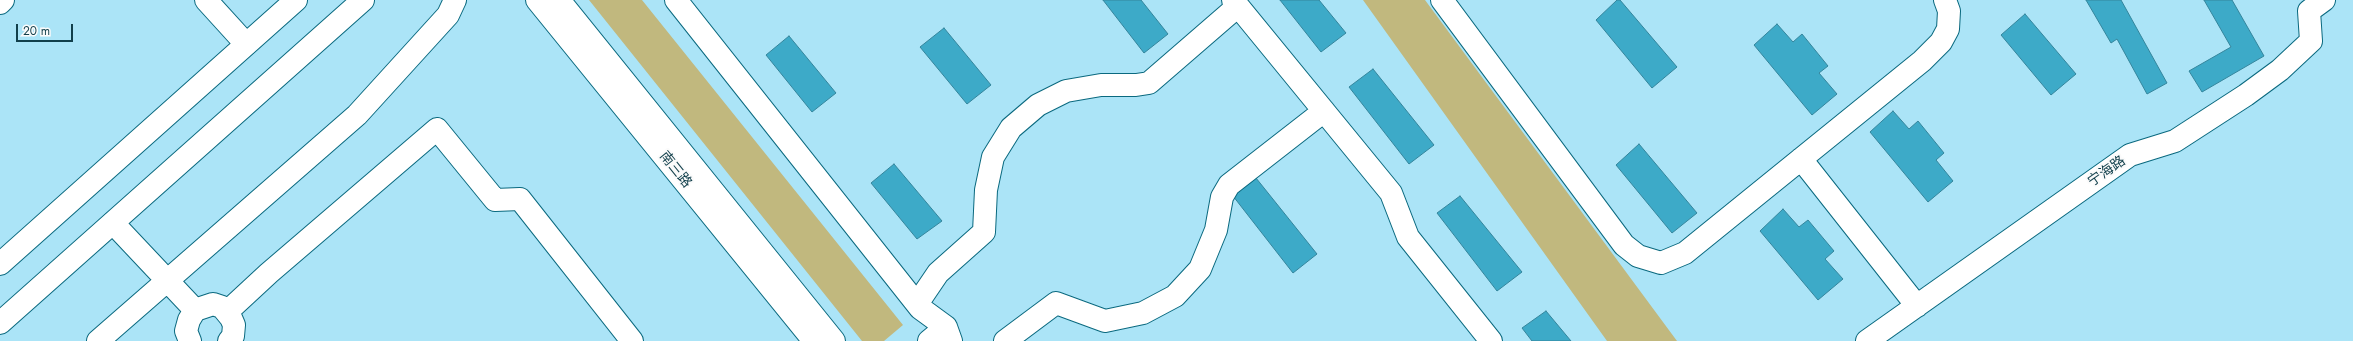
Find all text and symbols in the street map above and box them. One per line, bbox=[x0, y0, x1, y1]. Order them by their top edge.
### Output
scale bar bbox=[18, 16, 75, 42]
text: 20 m bbox=[23, 22, 50, 40]
street label: 南三路 bbox=[655, 148, 695, 192]
street label: 宁海路 bbox=[2085, 153, 2129, 191]

